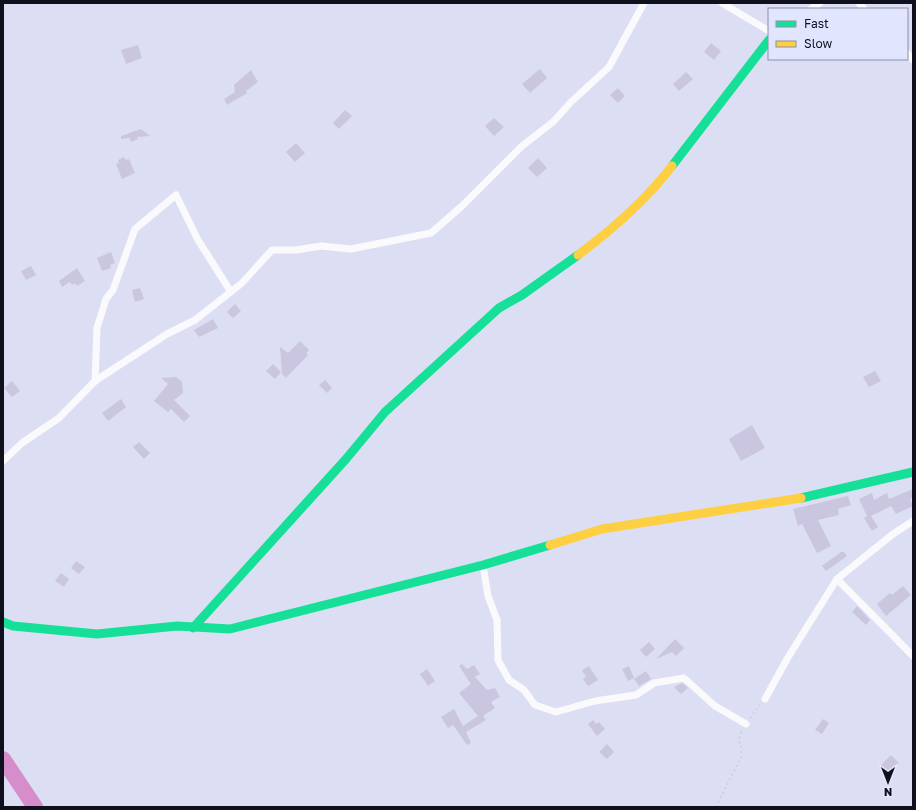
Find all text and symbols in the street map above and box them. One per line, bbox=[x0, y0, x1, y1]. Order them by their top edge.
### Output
legend bbox=[768, 8, 908, 60]
text: Fast bbox=[804, 16, 829, 31]
text: Slow bbox=[804, 36, 832, 51]
north arrow bbox=[868, 762, 908, 802]
text: N bbox=[884, 786, 892, 799]

